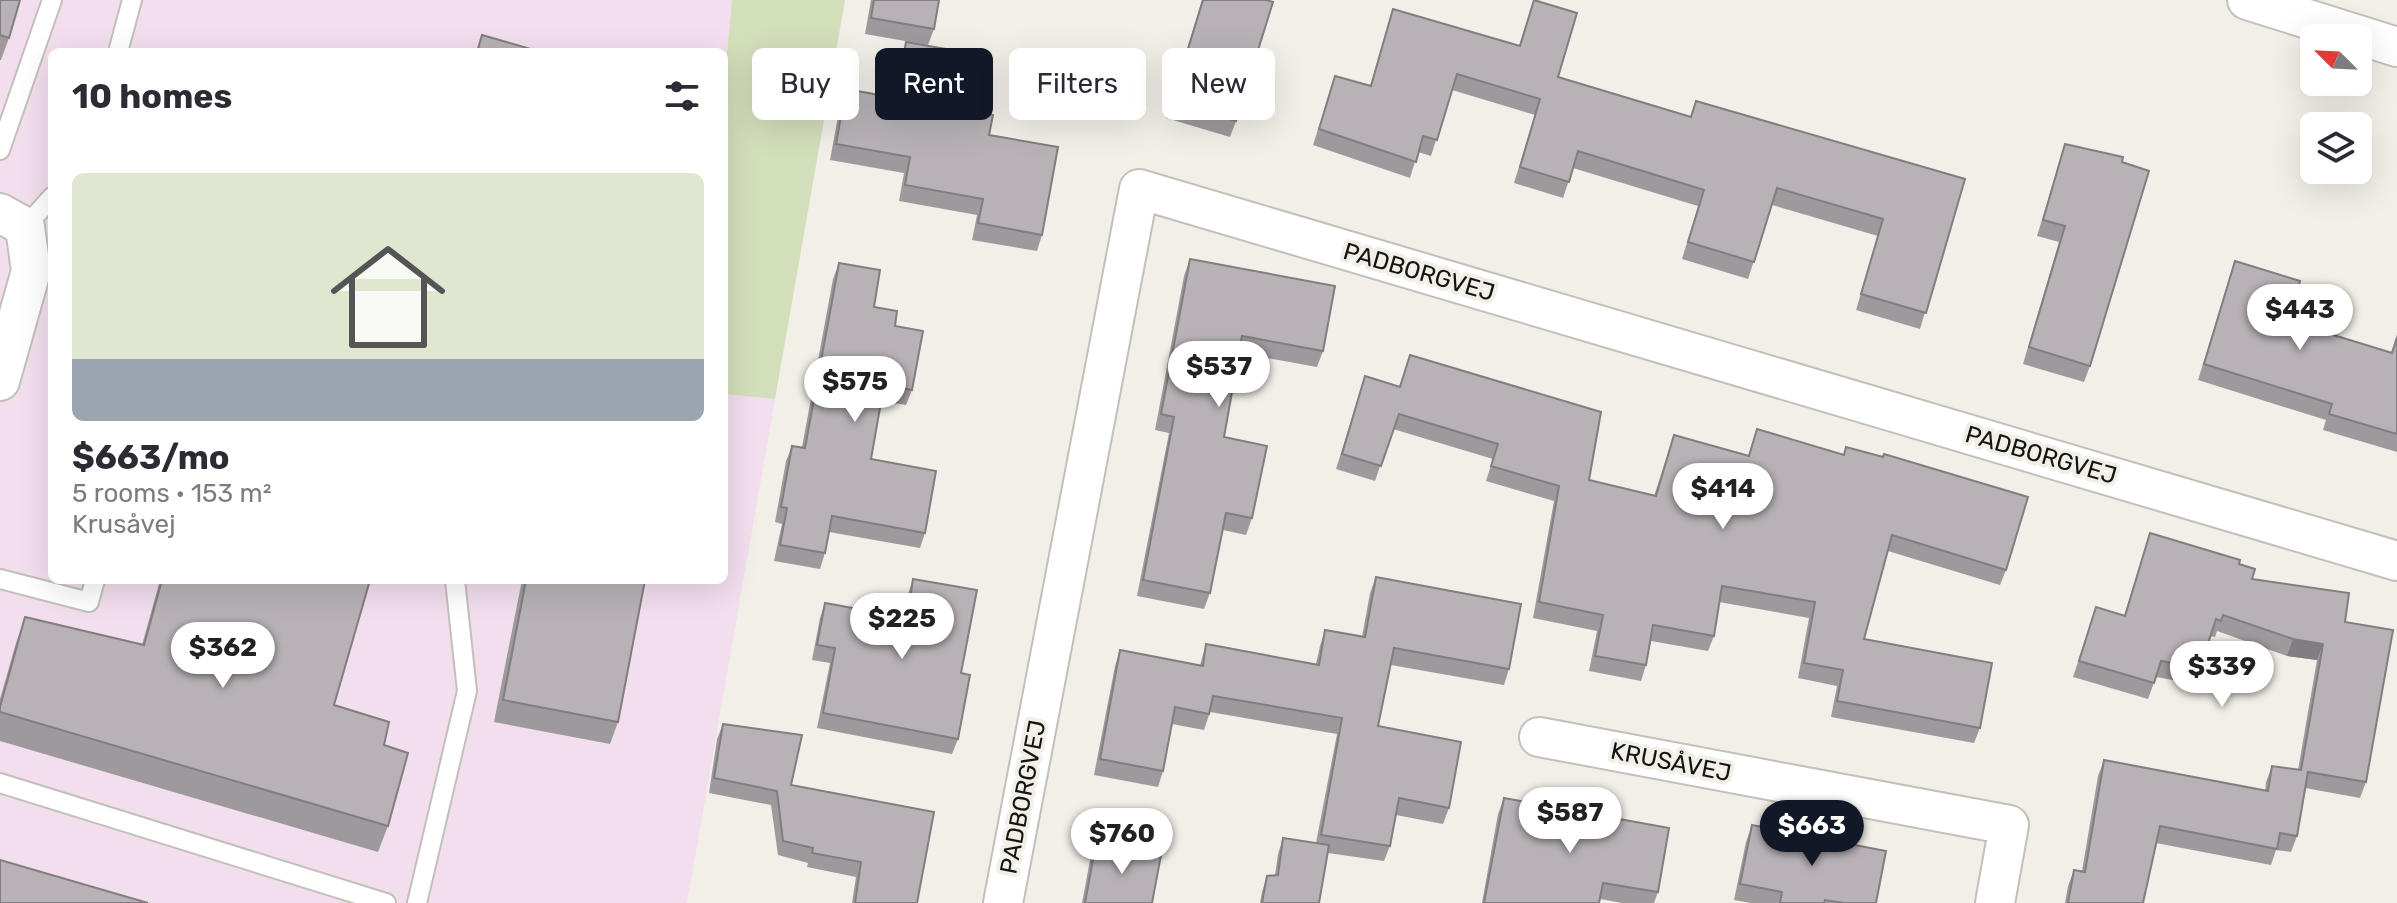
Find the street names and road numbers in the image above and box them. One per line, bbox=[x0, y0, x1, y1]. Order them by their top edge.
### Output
street label: PADBORGVEJ bbox=[1340, 237, 1498, 307]
street label: PADBORGVEJ bbox=[1962, 420, 2120, 490]
street label: PADBORGVEJ bbox=[994, 718, 1052, 876]
street label: KRUSÅVEJ bbox=[1608, 737, 1734, 787]

